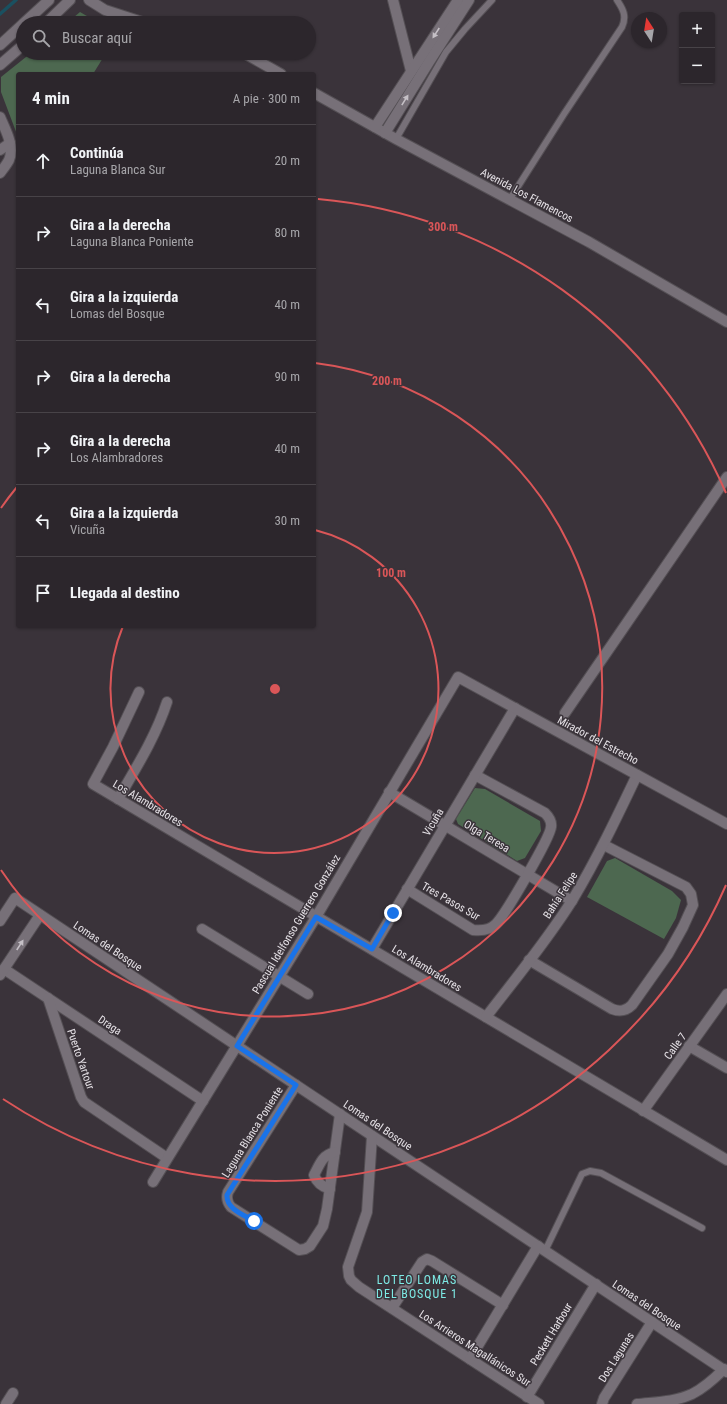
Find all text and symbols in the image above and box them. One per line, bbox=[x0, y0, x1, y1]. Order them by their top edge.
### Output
north arrow bbox=[631, 12, 667, 48]
map controls bbox=[679, 12, 715, 84]
button: + bbox=[679, 12, 715, 48]
search box bbox=[16, 16, 316, 60]
icon: search bbox=[30, 27, 52, 49]
one-way arrow bbox=[433, 27, 440, 38]
text: Buscar aquí bbox=[62, 29, 132, 47]
button: − bbox=[679, 48, 715, 84]
text: 4 min bbox=[32, 88, 70, 108]
text: A pie · 300 m bbox=[233, 91, 300, 106]
one-way arrow bbox=[402, 94, 409, 106]
text: Continúa bbox=[70, 144, 124, 162]
icon: ahead bbox=[32, 150, 54, 172]
text: 20 m bbox=[274, 153, 300, 168]
text: Laguna Blanca Sur bbox=[70, 162, 165, 177]
street label: Avenida Los Flamencos bbox=[478, 166, 575, 225]
text: Gira a la derecha bbox=[70, 216, 171, 234]
text: 300 m bbox=[428, 220, 458, 234]
icon: right bbox=[32, 222, 54, 244]
text: 80 m bbox=[274, 225, 300, 240]
text: Laguna Blanca Poniente bbox=[70, 234, 194, 249]
text: Gira a la izquierda bbox=[70, 288, 178, 306]
icon: left bbox=[32, 294, 54, 316]
text: 40 m bbox=[274, 297, 300, 312]
text: Lomas del Bosque bbox=[70, 306, 165, 321]
icon: right bbox=[32, 366, 54, 388]
text: Gira a la derecha bbox=[70, 368, 171, 386]
text: 90 m bbox=[274, 369, 300, 384]
text: 200 m bbox=[372, 374, 402, 388]
text: Gira a la derecha bbox=[70, 432, 171, 450]
icon: right bbox=[32, 438, 54, 460]
text: 40 m bbox=[274, 441, 300, 456]
text: Los Alambradores bbox=[70, 450, 163, 465]
text: Gira a la izquierda bbox=[70, 504, 178, 522]
icon: left bbox=[32, 510, 54, 532]
text: 30 m bbox=[274, 513, 300, 528]
text: Vicuña bbox=[70, 522, 105, 537]
text: 100 m bbox=[376, 566, 406, 580]
icon: arrive bbox=[32, 582, 54, 604]
text: Llegada al destino bbox=[70, 584, 180, 602]
centre of rings bbox=[268, 682, 282, 696]
street label: Mirador del Estrecho bbox=[555, 714, 641, 767]
street label: Los Alambradores bbox=[111, 778, 185, 829]
street label: Vicuña bbox=[420, 806, 447, 838]
street label: Olga Teresa bbox=[461, 818, 512, 855]
street label: Pascual Idelfonso Guerrero González bbox=[250, 852, 343, 996]
street label: Bahía Felipe bbox=[541, 870, 580, 921]
street label: Tres Pasos Sur bbox=[419, 880, 483, 924]
route end bbox=[384, 904, 402, 922]
street label: Lomas del Bosque bbox=[71, 919, 145, 974]
one-way arrow bbox=[16, 940, 24, 950]
street label: Los Alambradores bbox=[390, 943, 464, 994]
street label: Draga bbox=[96, 1013, 124, 1038]
street label: Puerto Yartour bbox=[64, 1027, 97, 1092]
street label: Calle 7 bbox=[661, 1030, 689, 1062]
street label: Laguna Blanca Poniente bbox=[219, 1084, 286, 1180]
street label: Lomas del Bosque bbox=[341, 1098, 415, 1153]
route start bbox=[245, 1212, 263, 1230]
district label: LOTEO LOMAS DEL BOSQUE 1 bbox=[376, 1273, 458, 1301]
street label: Lomas del Bosque bbox=[610, 1278, 684, 1333]
street label: Peckett Harbour bbox=[528, 1300, 575, 1368]
street label: Los Arrieros Magallánicos Sur bbox=[417, 1307, 533, 1390]
street label: Dos Lagunas bbox=[596, 1330, 637, 1385]

